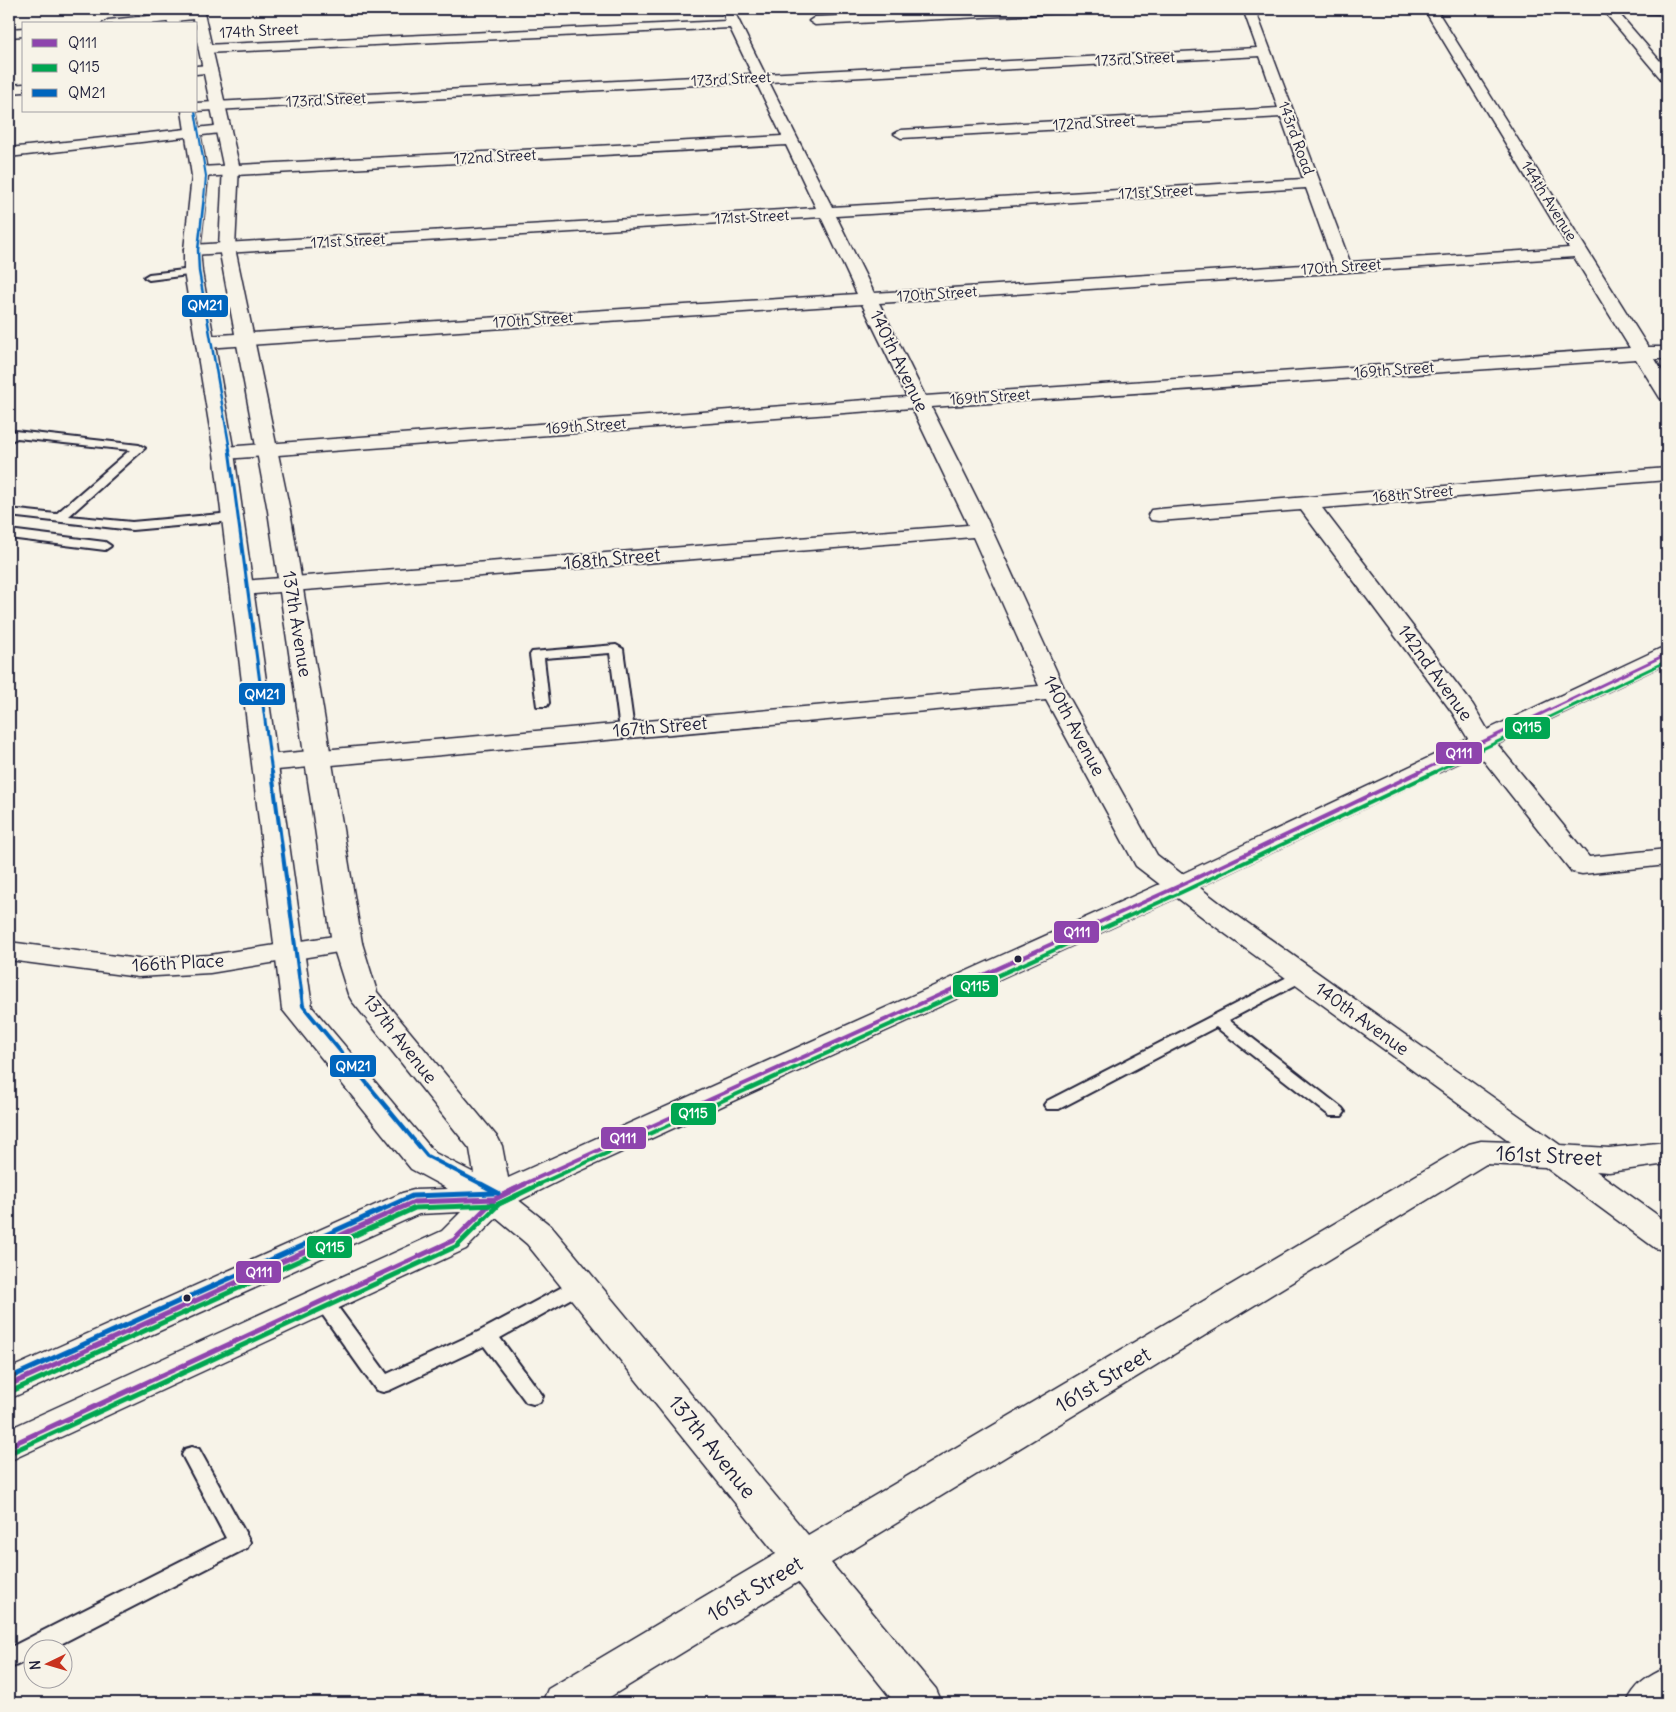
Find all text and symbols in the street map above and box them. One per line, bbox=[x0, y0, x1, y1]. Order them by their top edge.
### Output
street label: 174th Street bbox=[219, 19, 299, 42]
legend bbox=[22, 22, 198, 112]
text: Q111 bbox=[68, 33, 97, 52]
street label: 173rd Street bbox=[1094, 47, 1176, 70]
text: Q115 bbox=[68, 57, 100, 76]
street label: 173rd Street bbox=[690, 67, 772, 90]
text: QM21 bbox=[68, 83, 106, 102]
street label: 173rd Street bbox=[285, 88, 367, 111]
street label: 143rd Road bbox=[1274, 99, 1319, 177]
street label: 172nd Street bbox=[1052, 111, 1136, 134]
street label: 172nd Street bbox=[453, 145, 537, 168]
street label: 144th Avenue bbox=[1517, 157, 1582, 244]
street label: 171st Street bbox=[1118, 180, 1194, 203]
street label: 171st Street bbox=[714, 205, 790, 228]
street label: 171st Street bbox=[310, 229, 386, 252]
street label: 170th Street bbox=[1300, 254, 1382, 279]
street label: 170th Street bbox=[896, 281, 978, 306]
line badge: QM21 bbox=[181, 294, 229, 318]
text: QM21 bbox=[187, 296, 223, 314]
street label: 140th Avenue bbox=[865, 306, 934, 415]
street label: 170th Street bbox=[492, 307, 574, 332]
street label: 169th Street bbox=[1353, 357, 1435, 382]
street label: 169th Street bbox=[949, 384, 1031, 409]
street label: 169th Street bbox=[545, 413, 627, 438]
street label: 168th Street bbox=[1372, 481, 1454, 506]
street label: 168th Street bbox=[563, 543, 661, 574]
street label: 137th Avenue bbox=[278, 569, 317, 679]
street label: 142nd Avenue bbox=[1393, 620, 1478, 725]
street label: 140th Avenue bbox=[1038, 672, 1111, 780]
line badge: QM21 bbox=[238, 682, 286, 706]
text: QM21 bbox=[244, 685, 280, 703]
street label: 167th Street bbox=[612, 711, 708, 742]
line badge: Q115 bbox=[1504, 716, 1551, 740]
text: Q115 bbox=[1512, 718, 1542, 736]
line badge: Q111 bbox=[1435, 741, 1483, 765]
text: Q111 bbox=[1445, 744, 1473, 762]
line badge: Q111 bbox=[1053, 920, 1100, 944]
text: Q111 bbox=[1063, 923, 1091, 941]
street label: 166th Place bbox=[131, 949, 225, 976]
unlabelled marker bbox=[1013, 954, 1023, 964]
line badge: Q115 bbox=[952, 974, 999, 998]
text: Q115 bbox=[960, 977, 990, 995]
street label: 140th Avenue bbox=[1311, 977, 1414, 1060]
street label: 137th Avenue bbox=[358, 989, 442, 1088]
line badge: QM21 bbox=[329, 1054, 377, 1078]
text: QM21 bbox=[335, 1057, 371, 1075]
line badge: Q115 bbox=[670, 1102, 717, 1126]
text: Q115 bbox=[678, 1104, 708, 1122]
line badge: Q111 bbox=[600, 1126, 647, 1150]
text: Q111 bbox=[609, 1129, 637, 1147]
street label: 161st Street bbox=[1495, 1139, 1603, 1172]
line badge: Q115 bbox=[306, 1235, 353, 1259]
text: Q115 bbox=[315, 1238, 345, 1256]
line badge: Q111 bbox=[235, 1260, 282, 1284]
text: Q111 bbox=[245, 1263, 273, 1281]
unlabelled marker bbox=[182, 1293, 192, 1303]
street label: 161st Street bbox=[1050, 1341, 1155, 1419]
street label: 137th Avenue bbox=[663, 1390, 762, 1504]
street label: 161st Street bbox=[702, 1550, 807, 1628]
north arrow bbox=[22, 1640, 72, 1690]
text: N bbox=[26, 1660, 44, 1671]

